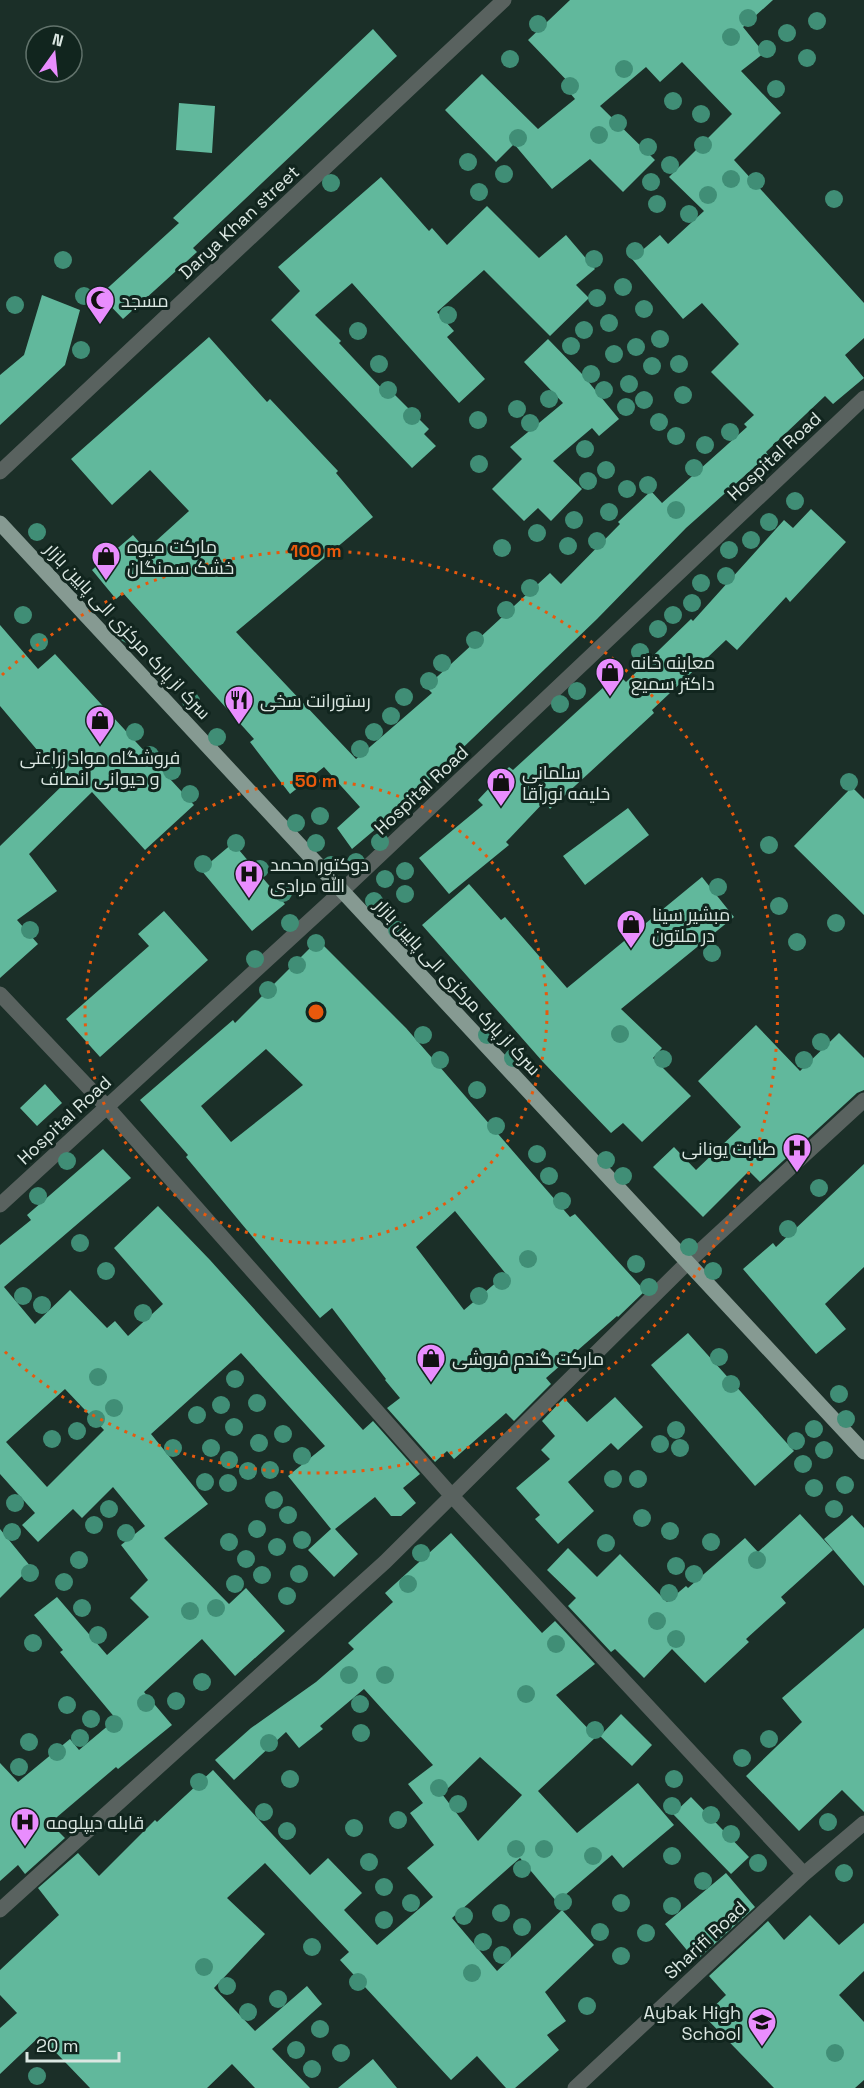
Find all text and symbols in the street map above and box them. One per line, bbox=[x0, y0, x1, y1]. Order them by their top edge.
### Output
north arrow bbox=[24, 24, 84, 84]
text: N bbox=[50, 28, 66, 52]
street label: Darya Khan street bbox=[174, 160, 304, 284]
mosque icon: مسجد bbox=[84, 284, 116, 326]
place label: مسجد bbox=[121, 289, 169, 312]
street label: Hospital Road bbox=[722, 407, 826, 505]
place label: مارکت میوه خشک سمنگان bbox=[127, 535, 234, 579]
street label: سرک از پارک مرکزی الی پایین بازار bbox=[39, 537, 216, 725]
text: 100 m bbox=[290, 539, 342, 562]
shop icon: مارکت میوه خشک سمنگان bbox=[90, 540, 122, 582]
place label: معاینه خانه داکتر سمیع bbox=[631, 651, 715, 696]
shop icon: معاینه خانه داکتر سمیع bbox=[594, 656, 626, 698]
restaurant icon: رستورانت سخی bbox=[223, 684, 255, 726]
place label: رستورانت سخی bbox=[260, 689, 371, 712]
shop icon: فروشگاه مواد زراعتی و حیوانی انصاف bbox=[84, 704, 116, 746]
street label: Hospital Road bbox=[369, 741, 473, 839]
place label: فروشگاه مواد زراعتی و حیوانی انصاف bbox=[20, 746, 180, 790]
place label: سلمانی خلیفه نورآقا bbox=[522, 761, 610, 805]
shop icon: سلمانی خلیفه نورآقا bbox=[485, 766, 517, 808]
text: 50 m bbox=[295, 769, 337, 792]
place label: دوکتور محمد الله مرادی bbox=[270, 853, 369, 897]
hospital icon: دوکتور محمد الله مرادی bbox=[233, 858, 265, 900]
street label: سرک از پارک مرکزی الی پایین بازار bbox=[369, 893, 546, 1081]
place label: مبشیر سینا در ملتون bbox=[652, 903, 730, 947]
shop icon: مبشیر سینا در ملتون bbox=[615, 908, 647, 950]
centre of rings bbox=[306, 1002, 326, 1022]
street label: Hospital Road bbox=[12, 1071, 116, 1169]
hospital icon: طبابت یونانی bbox=[781, 1132, 813, 1174]
place label: طبابت یونانی bbox=[682, 1137, 776, 1160]
shop icon: مارکت گندم فروشی bbox=[415, 1342, 447, 1384]
place label: مارکت گندم فروشی bbox=[452, 1347, 604, 1371]
hospital icon: قابله دیپلومه bbox=[9, 1806, 41, 1848]
place label: قابله دیپلومه bbox=[46, 1811, 144, 1834]
street label: Sharifi Road bbox=[659, 1896, 751, 1984]
place label: Aybak High School bbox=[644, 2001, 741, 2045]
school or university icon: Aybak High School bbox=[746, 2006, 778, 2048]
scale bar bbox=[27, 2025, 118, 2063]
text: 20 m bbox=[36, 2034, 79, 2057]

